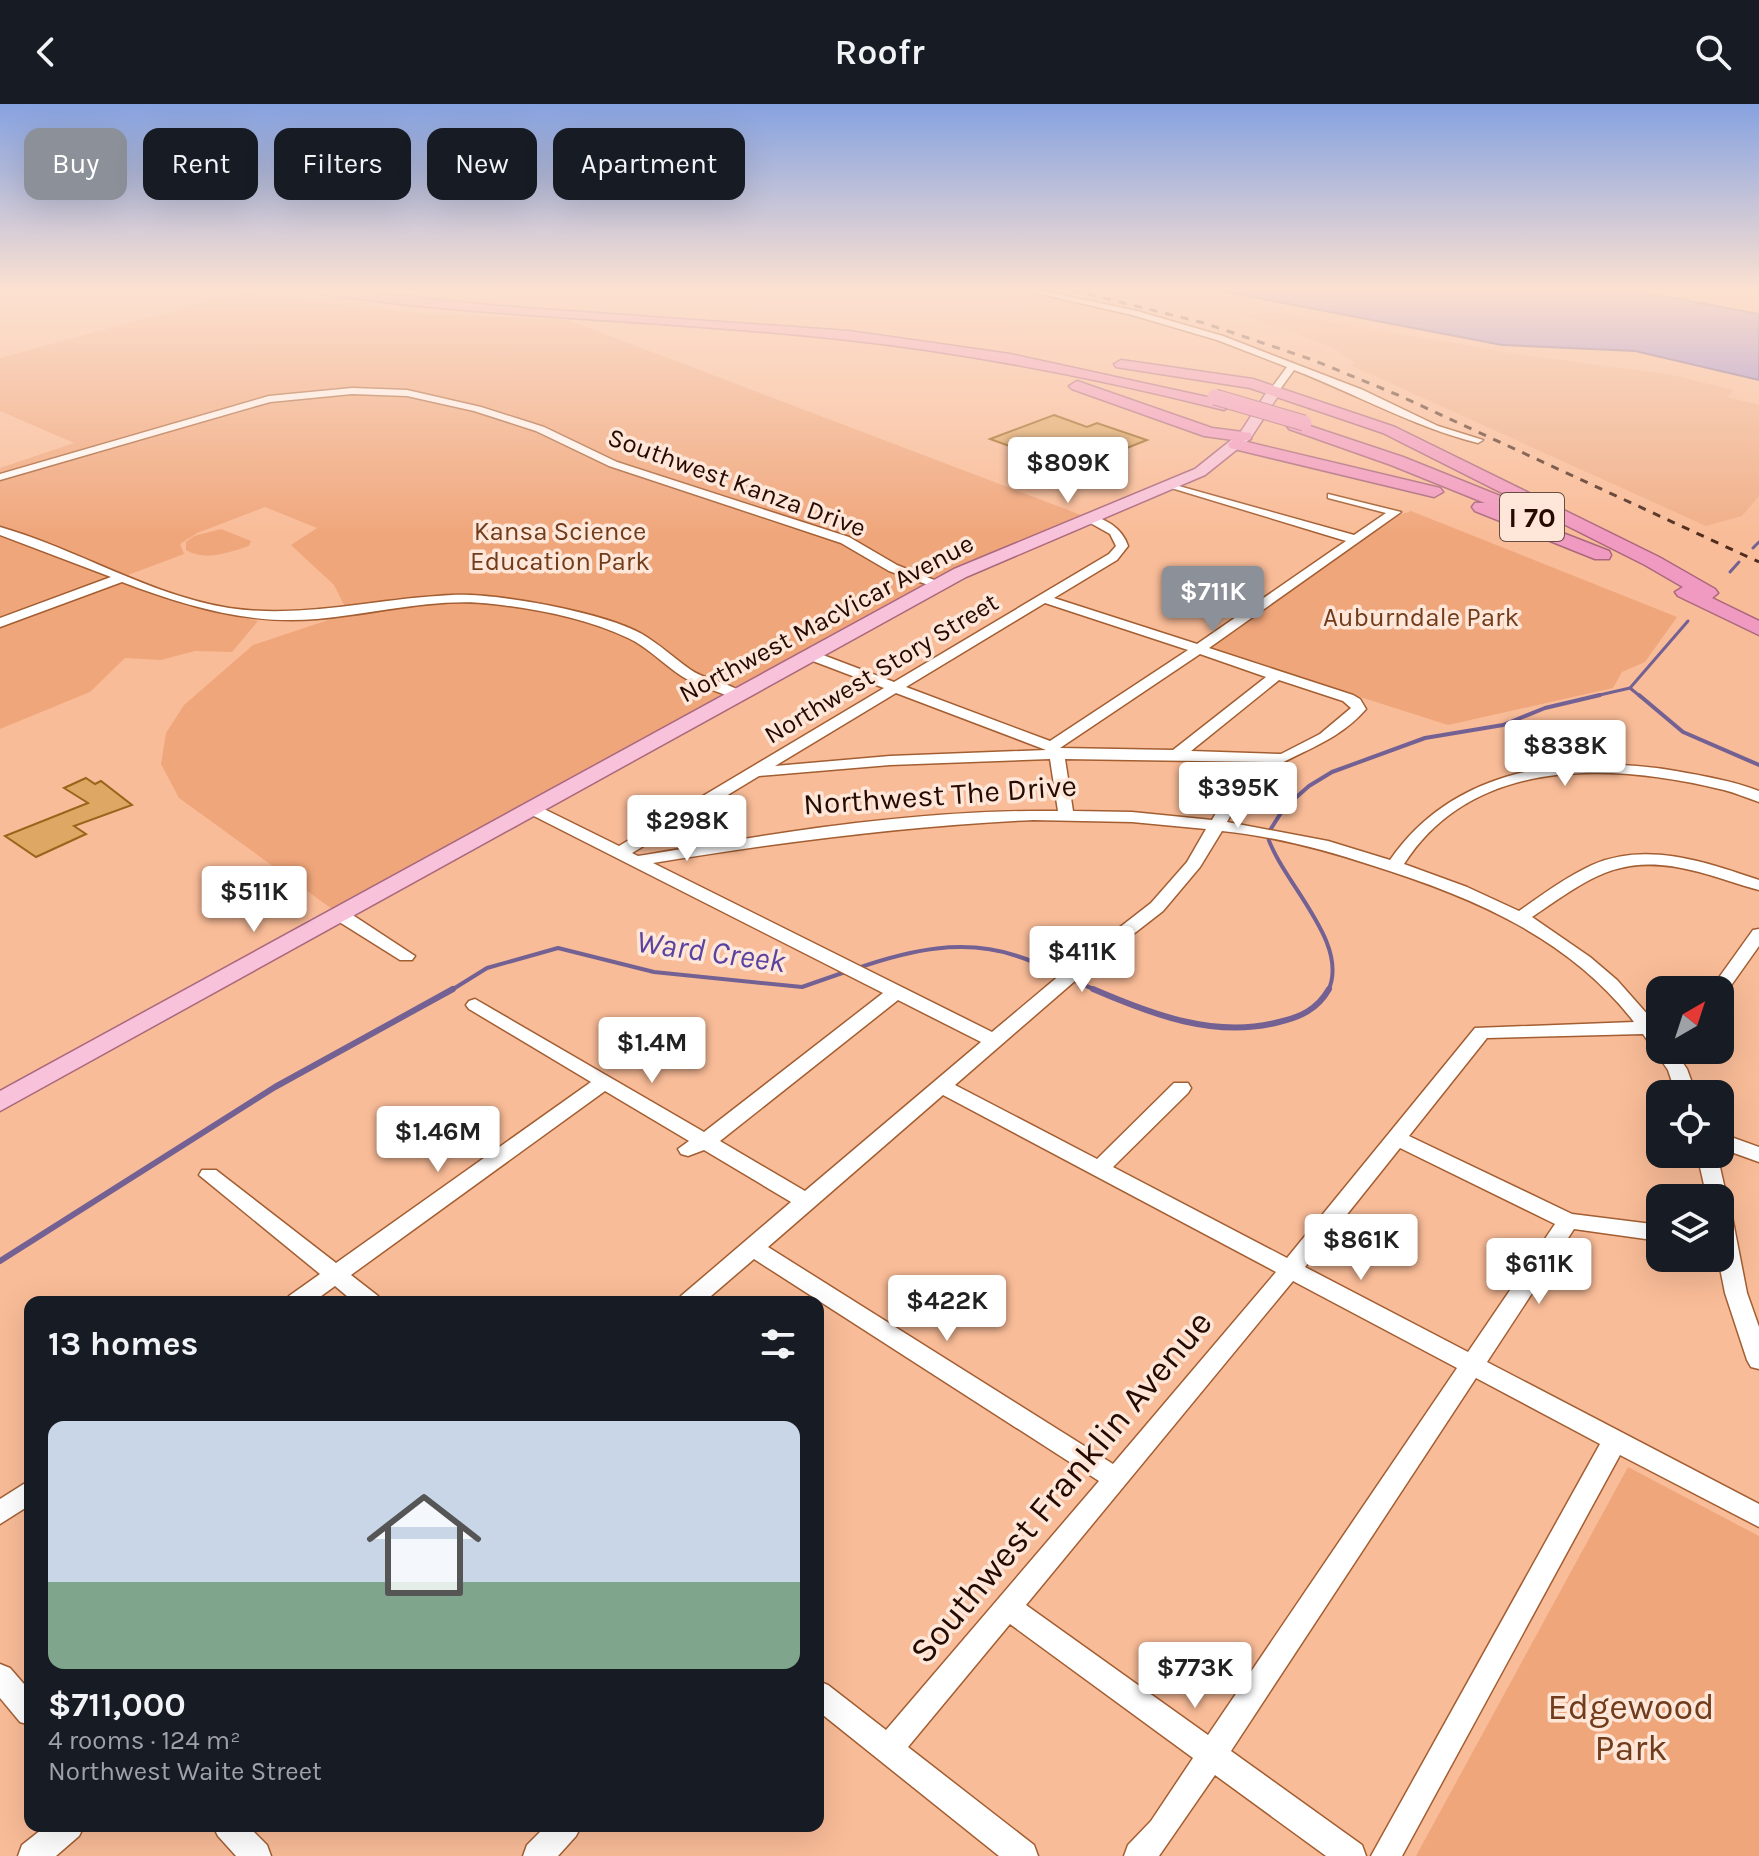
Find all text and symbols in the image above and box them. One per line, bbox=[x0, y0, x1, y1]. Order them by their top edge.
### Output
icon: back bbox=[24, 30, 68, 74]
icon: search bbox=[1691, 30, 1735, 74]
text: Roofr bbox=[834, 31, 925, 73]
chip: Buy bbox=[24, 128, 127, 200]
chip: Rent bbox=[143, 128, 258, 200]
chip: Filters bbox=[274, 128, 411, 200]
chip: New bbox=[427, 128, 537, 200]
chip: Apartment bbox=[553, 128, 745, 200]
street label: Southwest Kanza Drive bbox=[604, 421, 870, 544]
pin: $809K bbox=[1012, 437, 1124, 505]
text: $809K bbox=[1026, 447, 1110, 478]
road number: I 70 bbox=[1500, 493, 1564, 541]
park label: Kansa Science Education Park bbox=[470, 516, 650, 577]
street label: Northwest MacVicar Avenue bbox=[674, 528, 979, 709]
pin: $711K bbox=[1157, 566, 1269, 634]
text: $711K bbox=[1180, 576, 1246, 607]
street label: Northwest Story Street bbox=[759, 586, 1004, 751]
park label: Auburndale Park bbox=[1323, 602, 1519, 633]
pin: $838K bbox=[1509, 720, 1621, 788]
text: $838K bbox=[1523, 730, 1607, 761]
pin: $395K bbox=[1182, 762, 1294, 830]
street label: Northwest The Drive bbox=[802, 767, 1078, 823]
text: $395K bbox=[1197, 772, 1279, 803]
pin: $298K bbox=[631, 795, 743, 863]
text: $298K bbox=[645, 805, 729, 836]
pin: $511K bbox=[198, 866, 310, 934]
text: $511K bbox=[220, 876, 288, 907]
water label: Ward Creek bbox=[634, 923, 789, 980]
pin: $411K bbox=[1026, 926, 1138, 994]
text: $411K bbox=[1048, 936, 1116, 967]
north arrow bbox=[1646, 976, 1734, 1064]
map controls bbox=[1646, 976, 1734, 1272]
pin: $1.4M bbox=[596, 1017, 708, 1085]
text: $1.4M bbox=[617, 1027, 687, 1058]
button: locate bbox=[1646, 1080, 1734, 1168]
pin: $1.46M bbox=[373, 1106, 503, 1174]
text: $1.46M bbox=[395, 1116, 481, 1147]
button: layers bbox=[1646, 1184, 1734, 1272]
pin: $861K bbox=[1305, 1214, 1417, 1282]
text: $861K bbox=[1323, 1224, 1399, 1255]
pin: $611K bbox=[1483, 1238, 1595, 1306]
text: $611K bbox=[1504, 1248, 1574, 1279]
pin: $422K bbox=[891, 1275, 1003, 1343]
text: $422K bbox=[906, 1285, 988, 1316]
street label: Southwest Franklin Avenue bbox=[901, 1302, 1221, 1671]
icon: filters bbox=[756, 1322, 800, 1366]
text: 13 homes bbox=[48, 1324, 199, 1364]
icon: home bbox=[352, 1473, 496, 1617]
pin: $773K bbox=[1139, 1642, 1251, 1710]
text: $773K bbox=[1157, 1652, 1233, 1683]
text: $711,000 bbox=[48, 1685, 186, 1725]
park label: Edgewood Park bbox=[1547, 1686, 1715, 1769]
text: 4 rooms · 124 m² bbox=[48, 1725, 241, 1756]
text: Northwest Waite Street bbox=[48, 1756, 322, 1787]

